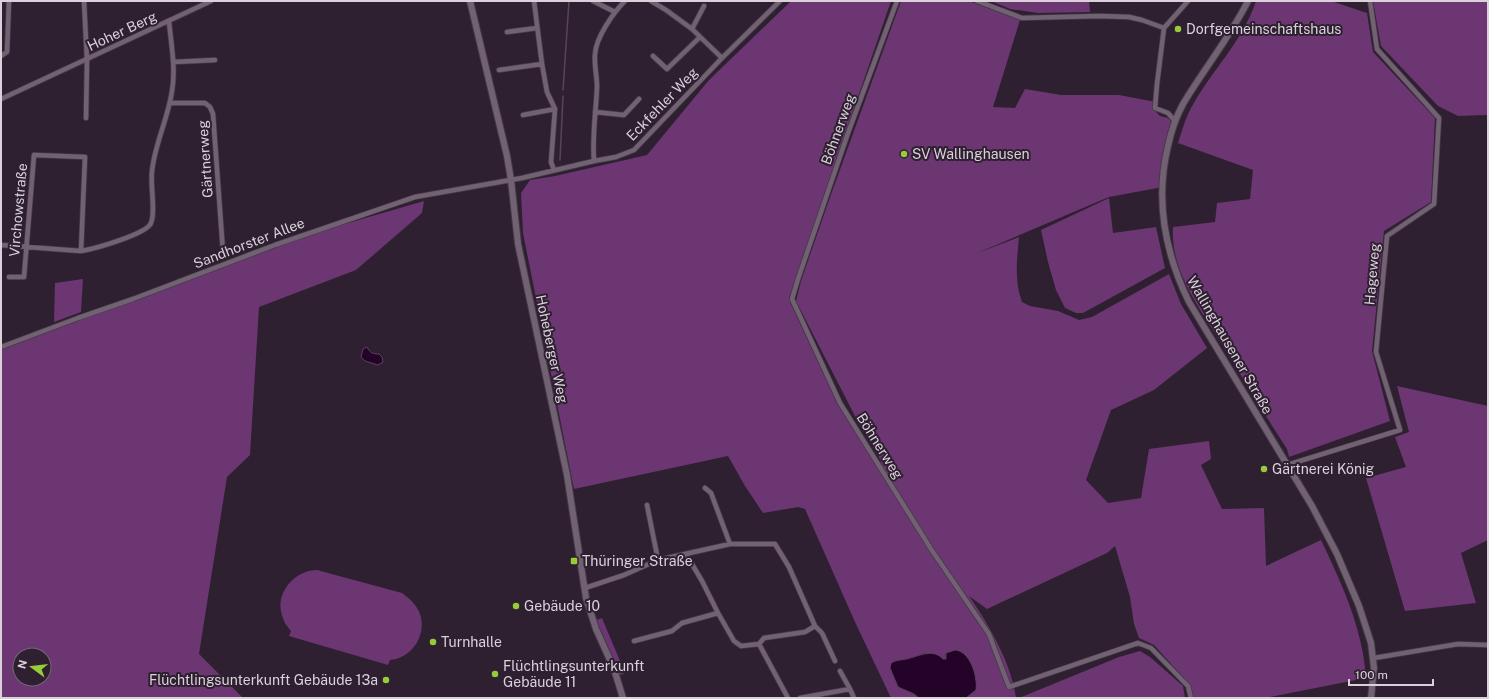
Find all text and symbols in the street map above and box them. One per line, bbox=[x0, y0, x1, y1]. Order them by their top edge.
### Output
street label: Hoher Berg bbox=[85, 8, 160, 54]
place label: Dorfgemeinschaftshaus bbox=[1186, 21, 1341, 37]
marker: Dorfgemeinschaftshaus bbox=[1173, 24, 1183, 34]
street label: Eckfehler Weg bbox=[623, 64, 701, 144]
street label: Böhnerweg bbox=[818, 91, 858, 167]
street label: Gärtnerweg bbox=[194, 119, 216, 198]
place label: SV Wallinghausen bbox=[912, 146, 1030, 162]
marker: SV Wallinghausen bbox=[899, 149, 909, 159]
street label: Virchowstraße bbox=[6, 162, 30, 258]
street label: Sandhorster Allee bbox=[191, 214, 307, 272]
street label: Hageweg bbox=[1361, 242, 1383, 306]
street label: Wallinghausener Straße bbox=[1184, 273, 1276, 417]
street label: Hoheberger Weg bbox=[533, 293, 571, 405]
street label: Böhnerweg bbox=[853, 410, 907, 482]
place label: Gärtnerei König bbox=[1272, 461, 1374, 477]
marker: Gärtnerei König bbox=[1259, 464, 1269, 474]
place label: Thüringer Straße bbox=[582, 553, 693, 569]
marker: Thüringer Straße bbox=[569, 556, 579, 566]
place label: Gebäude 10 bbox=[524, 598, 600, 614]
marker: Gebäude 10 bbox=[511, 601, 521, 611]
place label: Turnhalle bbox=[441, 634, 502, 650]
marker: Turnhalle bbox=[428, 637, 438, 647]
north arrow bbox=[12, 647, 52, 687]
place label: Flüchtlingsunterkunft Gebäude 11 bbox=[503, 658, 645, 690]
text: N bbox=[15, 659, 29, 670]
scale bar bbox=[1349, 661, 1433, 687]
text: 100 m bbox=[1355, 668, 1388, 682]
marker: Flüchtlingsunterkunft Gebäude 11 bbox=[490, 669, 500, 679]
place label: Flüchtlingsunterkunft Gebäude 13a bbox=[149, 672, 378, 688]
marker: Flüchtlingsunterkunft Gebäude 13a bbox=[381, 675, 391, 685]

